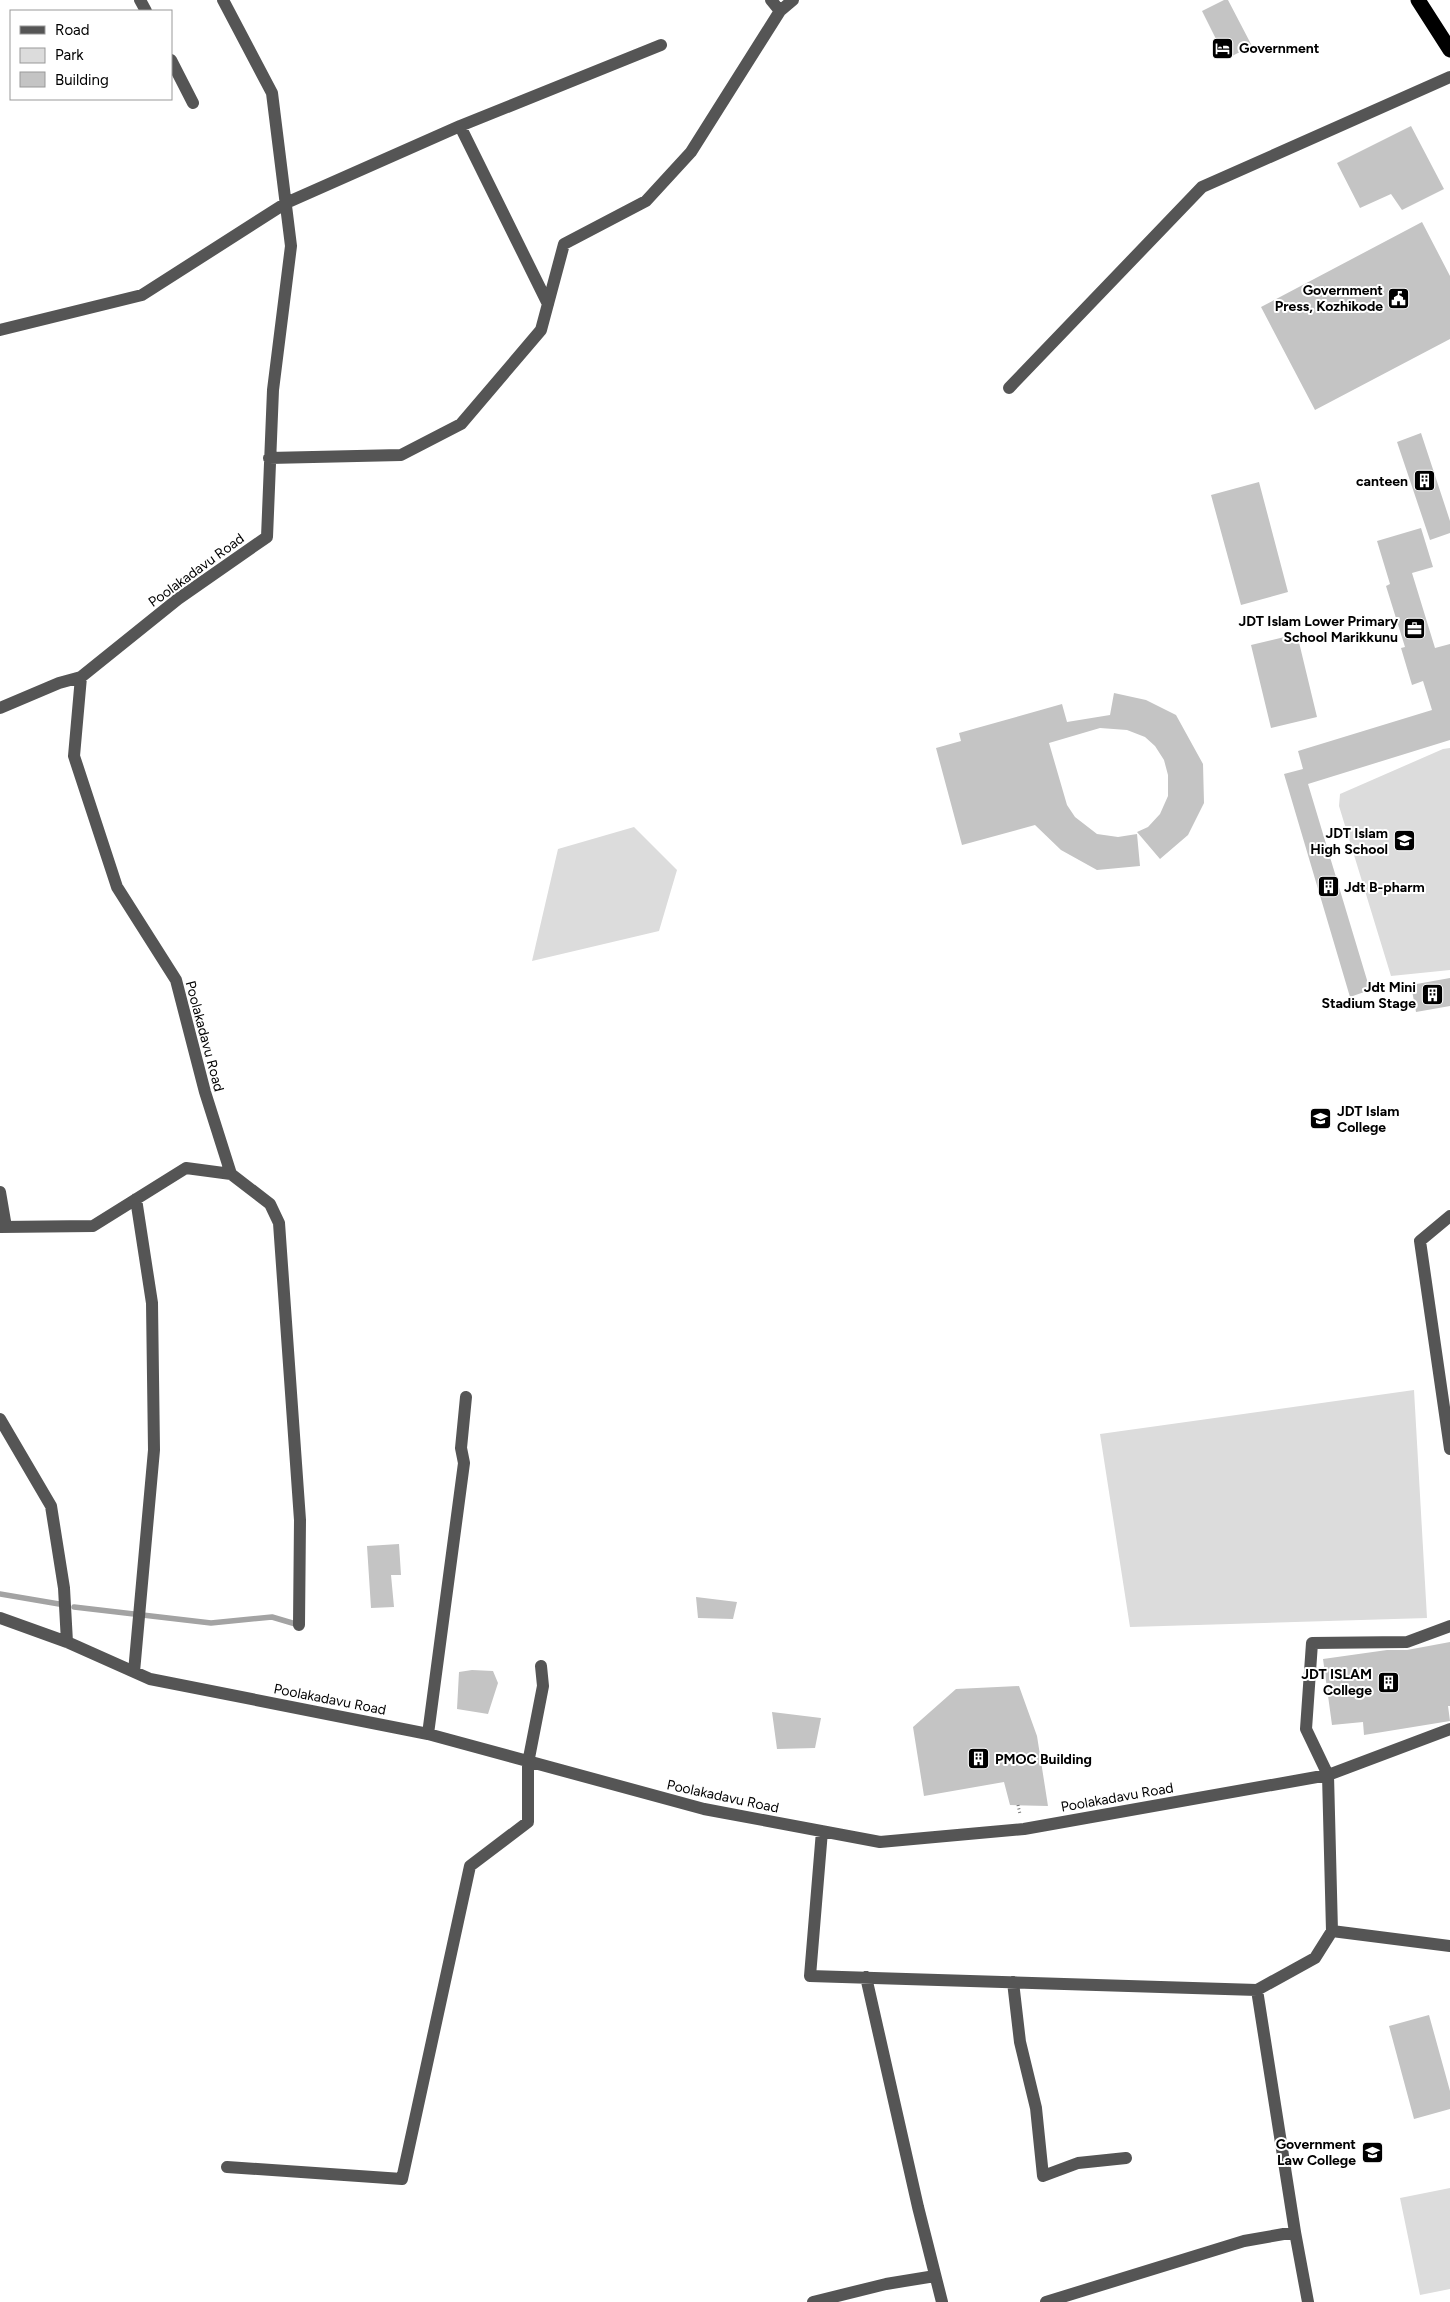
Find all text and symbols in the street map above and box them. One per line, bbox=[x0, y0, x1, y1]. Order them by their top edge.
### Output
legend bbox=[10, 10, 172, 100]
text: Road bbox=[55, 21, 90, 39]
hotel icon: Government bbox=[1211, 36, 1235, 60]
place label: Government bbox=[1239, 40, 1320, 57]
text: Park bbox=[55, 46, 84, 64]
text: Building bbox=[55, 71, 109, 89]
place label: Government Press, Kozhikode bbox=[1275, 282, 1383, 315]
public building icon: Government Press, Kozhikode bbox=[1387, 286, 1411, 310]
building icon: canteen bbox=[1412, 469, 1436, 493]
place label: canteen bbox=[1356, 473, 1408, 490]
street label: Poolakadavu Road bbox=[145, 530, 247, 611]
place label: JDT Islam Lower Primary School Marikkunu bbox=[1239, 613, 1399, 646]
office icon: JDT Islam Lower Primary School Marikkunu bbox=[1402, 617, 1426, 641]
place label: JDT Islam High School bbox=[1310, 825, 1388, 858]
school or university icon: JDT Islam High School bbox=[1392, 829, 1416, 853]
building icon: Jdt B-pharm bbox=[1316, 875, 1340, 899]
place label: Jdt B-pharm bbox=[1344, 879, 1425, 896]
street label: Poolakadavu Road bbox=[182, 979, 228, 1094]
place label: Jdt Mini Stadium Stage bbox=[1321, 979, 1416, 1012]
building icon: Jdt Mini Stadium Stage bbox=[1420, 983, 1444, 1007]
place label: JDT Islam College bbox=[1337, 1103, 1399, 1136]
school or university icon: JDT Islam College bbox=[1309, 1107, 1333, 1131]
place label: JDT ISLAM College bbox=[1301, 1666, 1372, 1699]
building icon: JDT ISLAM College bbox=[1376, 1670, 1400, 1694]
street label: Poolakadavu Road bbox=[272, 1680, 388, 1719]
building icon: PMOC Building bbox=[967, 1747, 991, 1771]
place label: PMOC Building bbox=[995, 1751, 1092, 1768]
street label: Poolakadavu Road bbox=[665, 1776, 781, 1817]
street label: Poolakadavu Road bbox=[1059, 1779, 1175, 1816]
place label: Government Law College bbox=[1276, 2136, 1356, 2169]
school or university icon: Government Law College bbox=[1360, 2140, 1384, 2164]

